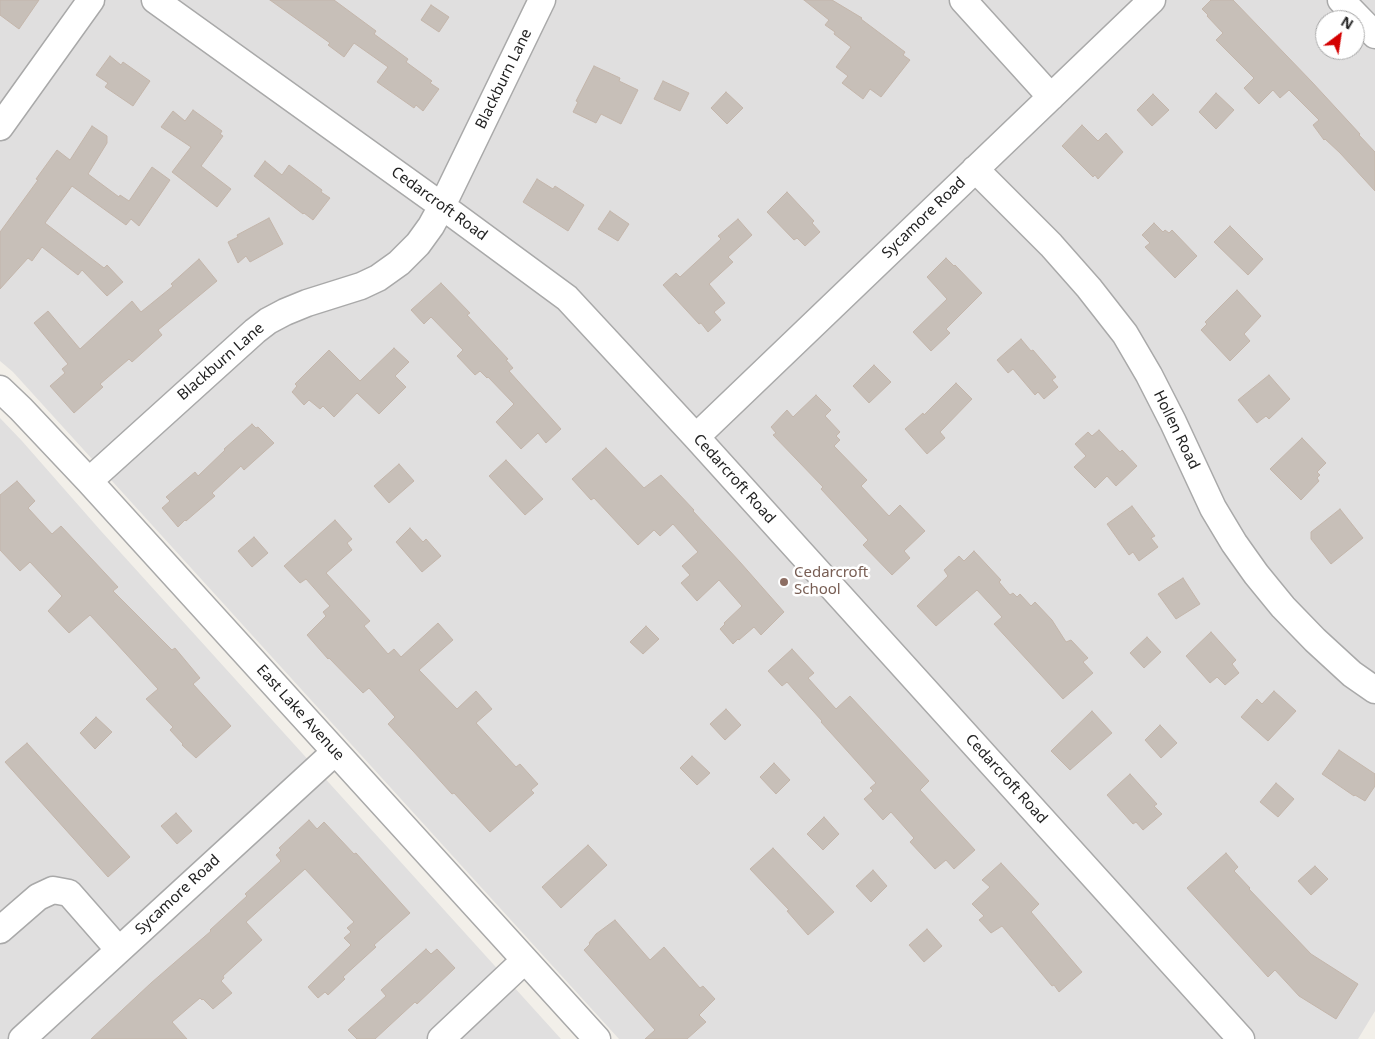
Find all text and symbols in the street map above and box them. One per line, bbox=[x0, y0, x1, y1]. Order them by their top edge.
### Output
north arrow bbox=[1315, 10, 1365, 60]
text: N bbox=[1338, 11, 1357, 34]
street label: Blackburn Lane bbox=[472, 26, 536, 132]
street label: Cedarcroft Road bbox=[388, 163, 490, 245]
street label: Sycamore Road bbox=[879, 174, 969, 262]
street label: Blackburn Lane bbox=[174, 319, 268, 405]
street label: Hollen Road bbox=[1149, 388, 1203, 472]
street label: Cedarcroft Road bbox=[689, 431, 779, 527]
place label: Cedarcroft School bbox=[794, 564, 868, 599]
marker: Cedarcroft School bbox=[778, 576, 790, 588]
street label: East Lake Avenue bbox=[252, 661, 348, 765]
street label: Cedarcroft Road bbox=[961, 731, 1051, 827]
street label: Sycamore Road bbox=[132, 851, 224, 939]

